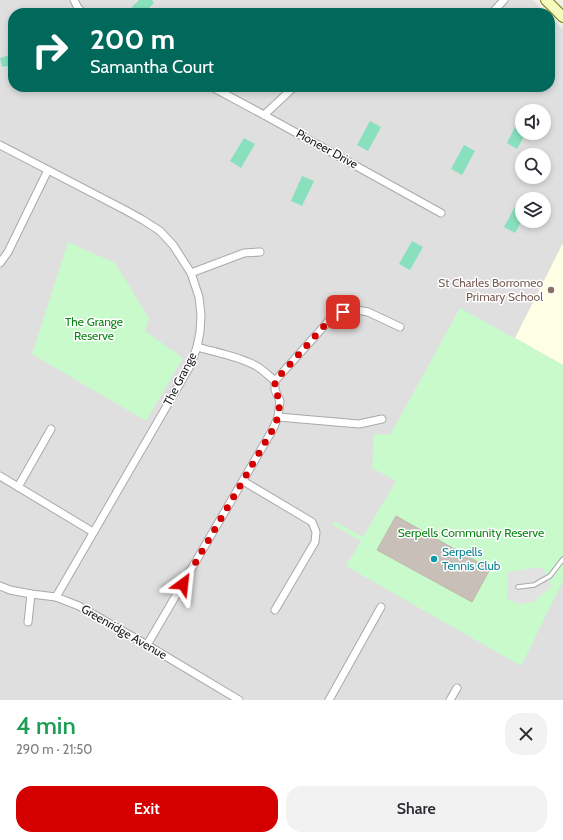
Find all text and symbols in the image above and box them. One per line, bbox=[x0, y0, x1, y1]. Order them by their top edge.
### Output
text: 200 m bbox=[90, 22, 175, 56]
icon: right bbox=[24, 24, 76, 76]
text: Samantha Court bbox=[90, 56, 214, 78]
map controls bbox=[515, 104, 551, 228]
button: sound bbox=[515, 104, 551, 140]
street label: Pioneer Drive bbox=[294, 125, 361, 172]
button: search bbox=[515, 148, 551, 184]
button: layers bbox=[515, 192, 551, 228]
place label: St Charles Borromeo Primary School bbox=[438, 275, 543, 304]
marker: St Charles Borromeo Primary School bbox=[546, 285, 556, 295]
pin bbox=[326, 295, 360, 329]
icon: arrive bbox=[332, 301, 354, 323]
park label: The Grange Reserve bbox=[65, 314, 123, 343]
street label: The Grange bbox=[160, 350, 199, 408]
park label: Serpells Community Reserve bbox=[398, 525, 544, 540]
place label: Serpells Tennis Club bbox=[442, 544, 501, 573]
marker: Serpells Tennis Club bbox=[429, 554, 439, 564]
position arrow bbox=[162, 563, 204, 605]
street label: Greenridge Avenue bbox=[79, 601, 170, 662]
text: 4 min bbox=[16, 711, 76, 740]
button: close bbox=[505, 713, 547, 755]
text: 290 m · 21:50 bbox=[16, 741, 92, 757]
button: Exit bbox=[16, 786, 278, 832]
button: Share bbox=[286, 786, 547, 832]

